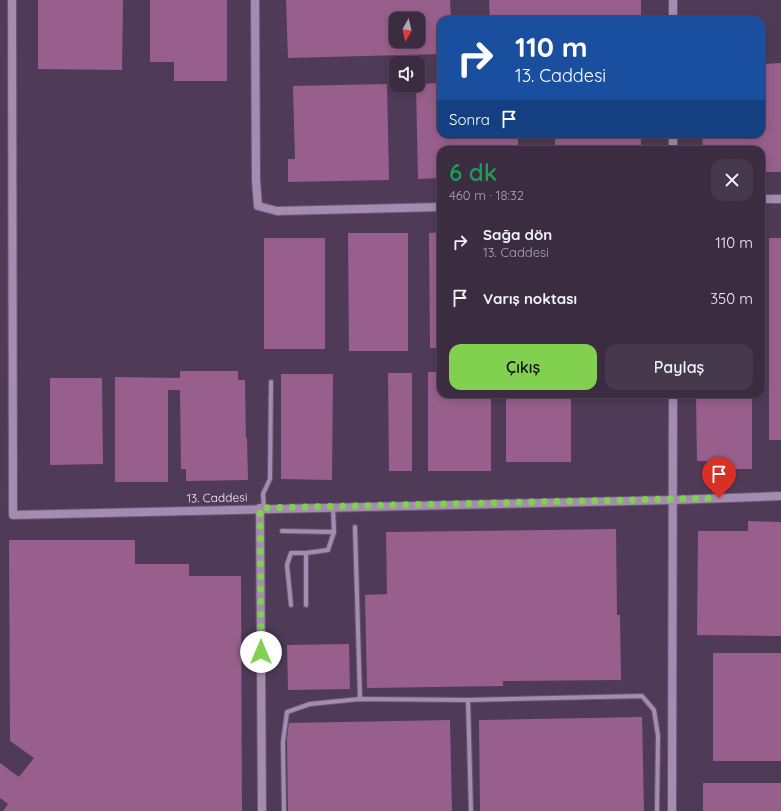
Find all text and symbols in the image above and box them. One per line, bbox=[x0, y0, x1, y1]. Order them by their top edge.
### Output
north arrow bbox=[389, 12, 425, 48]
map controls bbox=[389, 12, 425, 92]
text: 110 m bbox=[515, 29, 588, 64]
icon: right bbox=[449, 32, 501, 84]
button: sound bbox=[389, 56, 425, 92]
text: 13. Caddesi bbox=[515, 64, 606, 87]
icon: arrive bbox=[498, 108, 520, 130]
text: Sonra bbox=[449, 110, 490, 129]
text: 6 dk bbox=[449, 157, 497, 187]
button: close bbox=[711, 159, 753, 201]
text: 460 m · 18:32 bbox=[449, 187, 524, 203]
text: Sağa dön bbox=[483, 225, 552, 244]
icon: right bbox=[449, 231, 471, 253]
text: 110 m bbox=[715, 233, 753, 252]
text: 13. Caddesi bbox=[483, 244, 549, 260]
icon: arrive bbox=[449, 287, 471, 309]
text: Varış noktası bbox=[483, 289, 577, 308]
text: 350 m bbox=[710, 289, 753, 308]
button: Çıkış bbox=[449, 344, 597, 390]
button: Paylaş bbox=[605, 344, 753, 390]
pin bbox=[702, 457, 736, 498]
icon: arrive bbox=[708, 463, 730, 485]
street label: 13. Caddesi bbox=[186, 489, 248, 506]
position arrow bbox=[240, 631, 282, 673]

